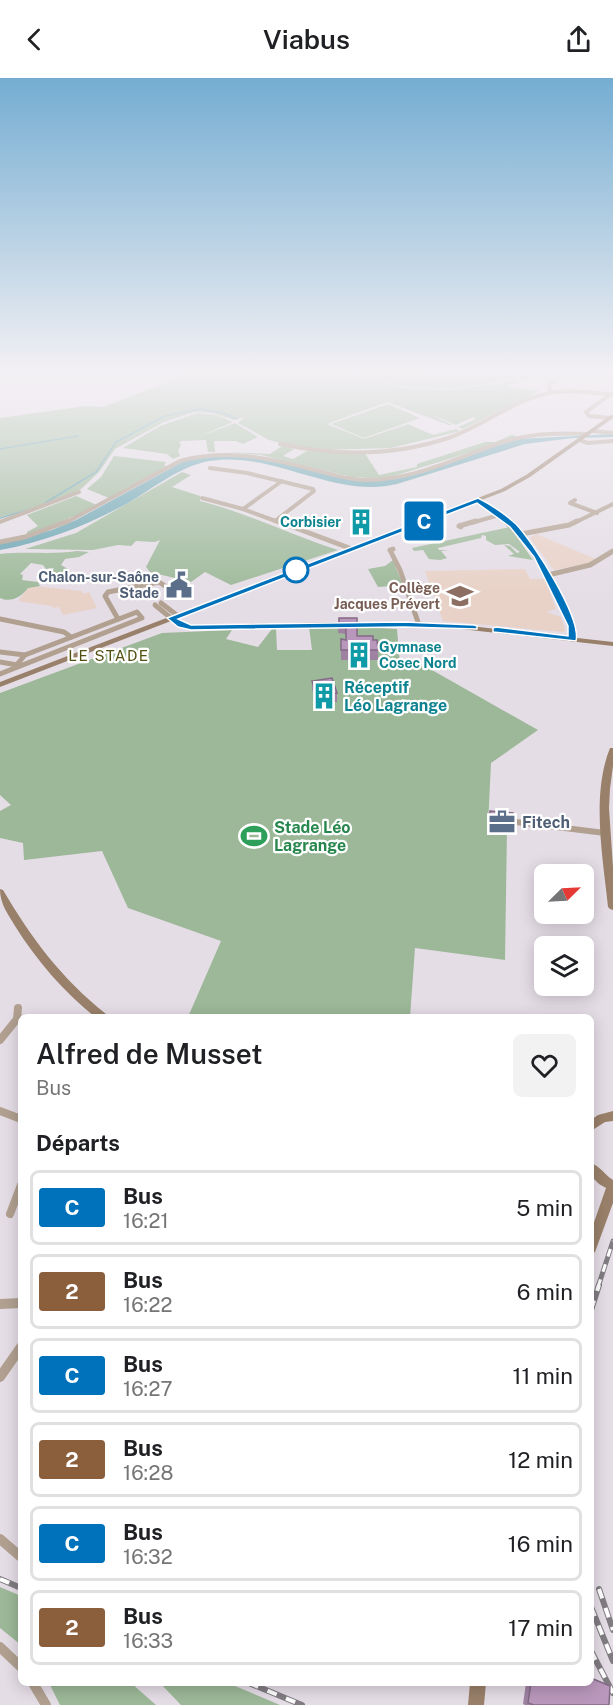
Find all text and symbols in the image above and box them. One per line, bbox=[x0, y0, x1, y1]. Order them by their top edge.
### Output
icon: back bbox=[18, 23, 51, 56]
text: Viabus bbox=[263, 23, 350, 55]
icon: share bbox=[562, 23, 595, 56]
line badge: C bbox=[404, 502, 444, 540]
building icon: Corbisier bbox=[346, 507, 376, 537]
text: C bbox=[416, 509, 432, 534]
place label: Corbisier bbox=[280, 514, 341, 530]
unlabelled marker bbox=[283, 557, 309, 583]
place label: Chalon-sur-Saône Stade bbox=[38, 569, 159, 601]
public building icon: Chalon-sur-Saône Stade bbox=[164, 570, 194, 600]
place label: Collège Jacques Prévert bbox=[334, 580, 440, 612]
school or university icon: Collège Jacques Prévert bbox=[445, 581, 475, 611]
place label: Gymnase Cosec Nord bbox=[379, 639, 456, 671]
building icon: Gymnase Cosec Nord bbox=[344, 640, 374, 670]
district label: LE STADE bbox=[68, 647, 150, 664]
place label: Réceptif Léo Lagrange bbox=[344, 678, 447, 715]
building icon: Réceptif Léo Lagrange bbox=[309, 681, 339, 711]
office icon: Fitech bbox=[487, 807, 517, 837]
place label: Fitech bbox=[522, 813, 570, 832]
place label: Stade Léo Lagrange bbox=[274, 818, 351, 855]
sports icon: Stade Léo Lagrange bbox=[239, 821, 269, 851]
north arrow bbox=[534, 864, 594, 924]
map controls bbox=[534, 864, 594, 996]
button: layers bbox=[534, 936, 594, 996]
button: heart bbox=[513, 1034, 576, 1097]
text: Alfred de Musset bbox=[36, 1037, 263, 1070]
text: Bus bbox=[36, 1076, 71, 1100]
text: Départs bbox=[36, 1130, 120, 1156]
text: Bus bbox=[123, 1183, 163, 1209]
text: C bbox=[64, 1195, 80, 1220]
text: 5 min bbox=[516, 1195, 573, 1221]
text: 16:21 bbox=[123, 1209, 169, 1233]
text: Bus bbox=[123, 1267, 163, 1293]
text: 2 bbox=[65, 1279, 79, 1304]
text: 6 min bbox=[517, 1279, 573, 1305]
text: 16:22 bbox=[123, 1293, 172, 1317]
text: Bus bbox=[123, 1351, 163, 1377]
text: C bbox=[64, 1363, 80, 1388]
text: 11 min bbox=[512, 1363, 573, 1389]
text: 16:27 bbox=[123, 1377, 172, 1401]
text: Bus bbox=[123, 1435, 163, 1461]
text: 2 bbox=[65, 1447, 79, 1472]
text: 12 min bbox=[508, 1447, 573, 1473]
text: 16:28 bbox=[123, 1461, 173, 1485]
text: Bus bbox=[123, 1519, 163, 1545]
text: C bbox=[64, 1531, 80, 1556]
text: 16 min bbox=[508, 1531, 573, 1557]
text: 16:32 bbox=[123, 1545, 173, 1569]
text: Bus bbox=[123, 1603, 163, 1629]
text: 2 bbox=[65, 1615, 79, 1640]
text: 17 min bbox=[508, 1615, 573, 1641]
text: 16:33 bbox=[123, 1629, 173, 1653]

